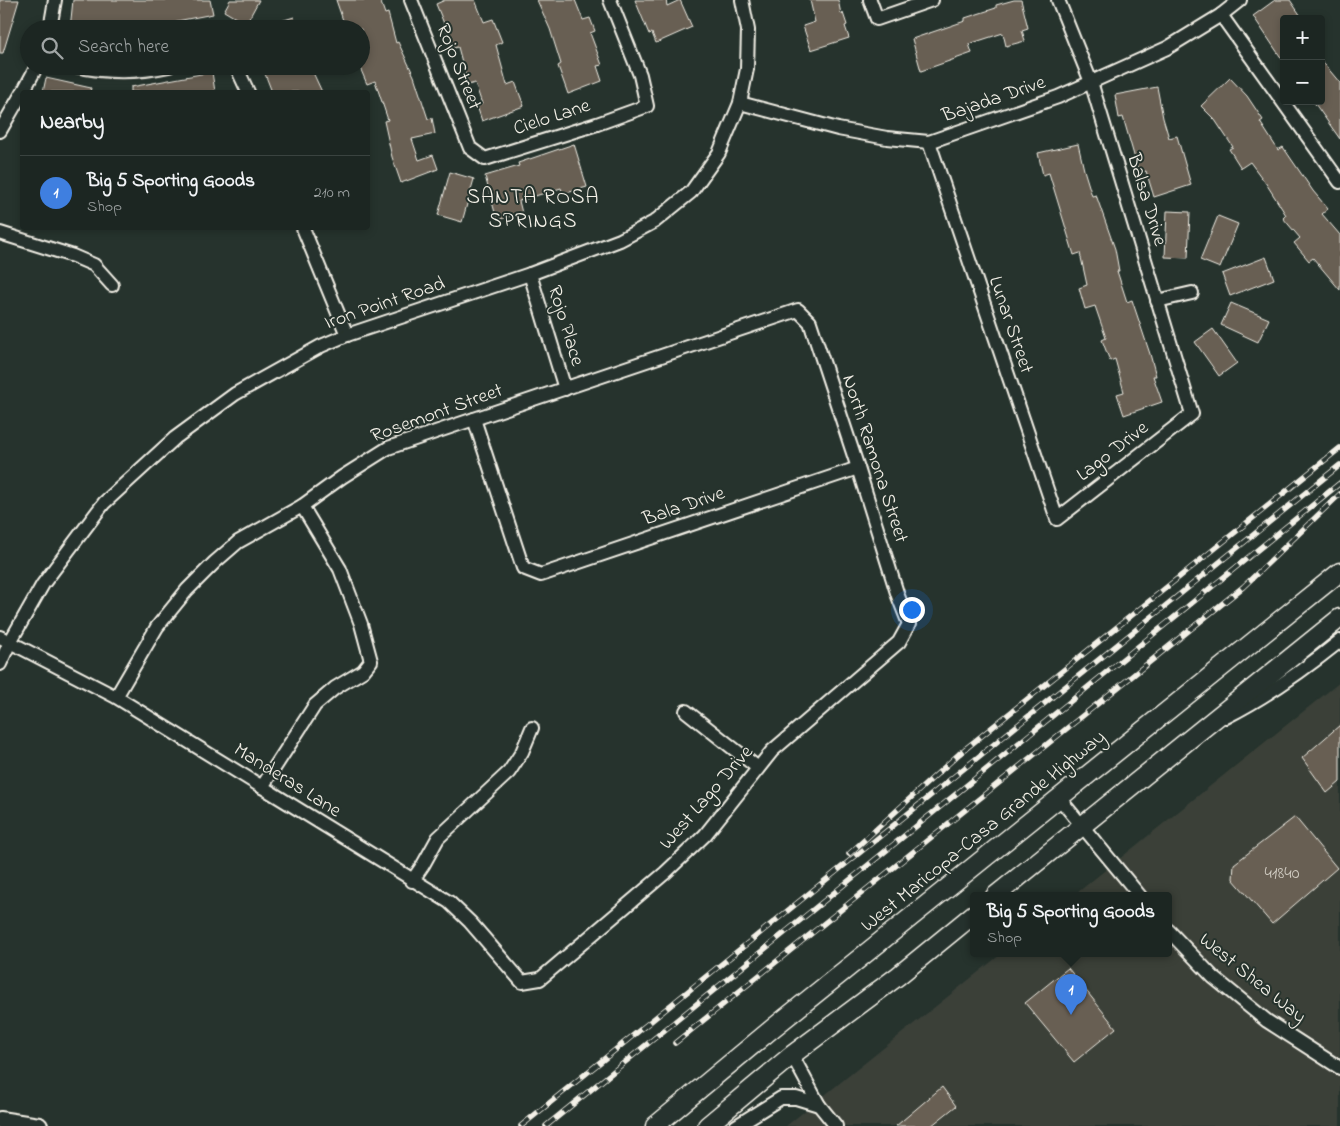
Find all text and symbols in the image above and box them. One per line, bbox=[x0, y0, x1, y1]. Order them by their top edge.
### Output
map controls bbox=[1280, 15, 1325, 105]
button: + bbox=[1280, 15, 1325, 60]
street label: Rojo Street bbox=[428, 19, 489, 115]
search box bbox=[20, 20, 370, 75]
icon: search bbox=[38, 34, 66, 62]
text: Search here bbox=[78, 34, 169, 61]
button: − bbox=[1280, 60, 1325, 105]
street label: Bajada Drive bbox=[937, 69, 1050, 132]
street label: Cielo Lane bbox=[510, 92, 594, 144]
text: Nearby bbox=[40, 108, 104, 138]
street label: Balsa Drive bbox=[1118, 149, 1174, 250]
text: Big 5 Sporting Goods bbox=[87, 168, 255, 195]
text: 1 bbox=[53, 181, 59, 205]
text: 210 m bbox=[314, 181, 350, 205]
district label: SANTA ROSA SPRINGS bbox=[467, 183, 599, 237]
text: Shop bbox=[87, 195, 122, 219]
street label: Iron Point Road bbox=[321, 270, 449, 338]
street label: Lunar Street bbox=[980, 273, 1040, 378]
street label: Rojo Place bbox=[539, 282, 591, 370]
street label: North Ramona Street bbox=[833, 371, 915, 547]
street label: Rosemont Street bbox=[367, 377, 507, 451]
street label: Lago Drive bbox=[1071, 415, 1156, 490]
street label: Bala Drive bbox=[638, 479, 729, 535]
your location bbox=[899, 597, 925, 623]
street label: West Maricopa-Casa Grande Highway bbox=[855, 724, 1113, 941]
street label: Manderas Lane bbox=[227, 736, 347, 826]
street label: West Lago Drive bbox=[653, 739, 762, 858]
house number: 41840 bbox=[1264, 861, 1300, 887]
popup bbox=[970, 892, 1172, 957]
text: Big 5 Sporting Goods bbox=[987, 899, 1155, 926]
text: Shop bbox=[987, 926, 1022, 950]
street label: West Shea Way bbox=[1192, 927, 1312, 1031]
pin: 1 bbox=[1055, 974, 1087, 1015]

